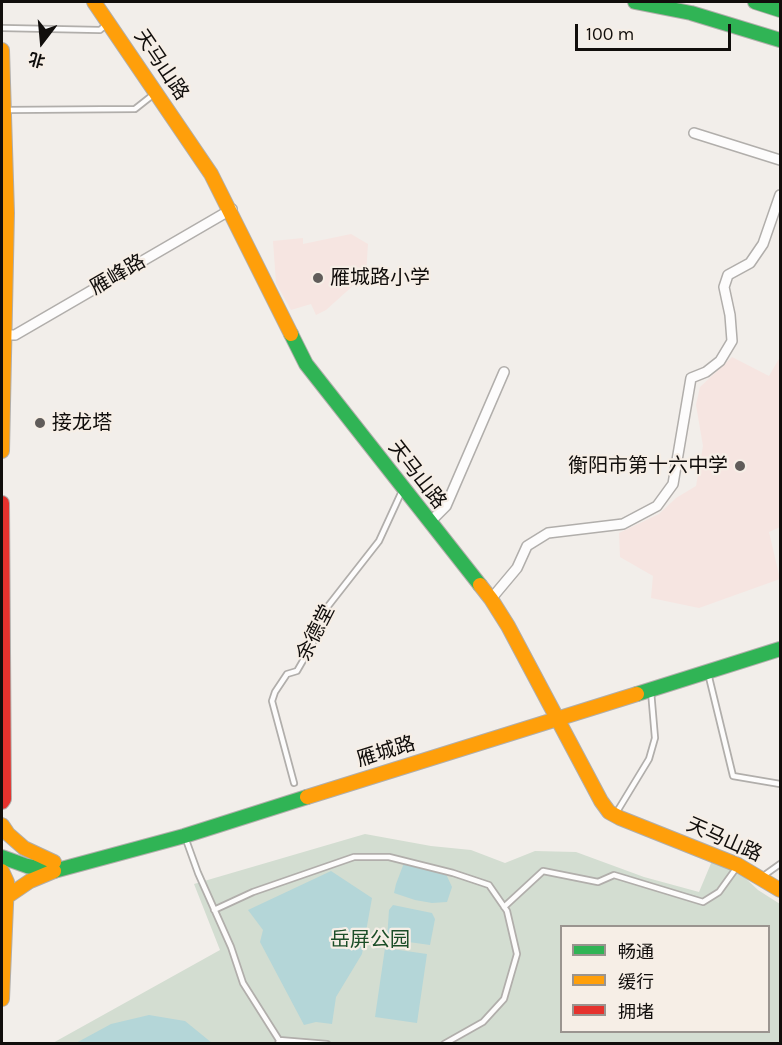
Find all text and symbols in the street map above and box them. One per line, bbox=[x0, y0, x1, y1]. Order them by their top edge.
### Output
north arrow bbox=[12, 12, 72, 72]
scale bar bbox=[578, 12, 734, 50]
text: 100 m bbox=[586, 23, 634, 45]
street label: 天马山路 bbox=[129, 25, 193, 105]
text: 北 bbox=[27, 48, 47, 71]
street label: 雁峰路 bbox=[86, 250, 150, 300]
place label: 雁城路小学 bbox=[330, 266, 430, 290]
marker: 雁城路小学 bbox=[311, 271, 325, 285]
place label: 接龙塔 bbox=[52, 411, 112, 435]
marker: 接龙塔 bbox=[33, 416, 47, 430]
street label: 天马山路 bbox=[383, 436, 451, 514]
place label: 衡阳市第十六中学 bbox=[568, 454, 728, 478]
marker: 衡阳市第十六中学 bbox=[733, 459, 747, 473]
street label: 余德堂 bbox=[292, 601, 340, 665]
street label: 雁城路 bbox=[354, 732, 418, 772]
street label: 天马山路 bbox=[683, 813, 765, 867]
legend bbox=[560, 925, 770, 1033]
park label: 岳屏公园 bbox=[330, 928, 410, 952]
text: 畅通 bbox=[618, 941, 654, 963]
text: 缓行 bbox=[618, 971, 654, 993]
text: 拥堵 bbox=[618, 1001, 654, 1023]

